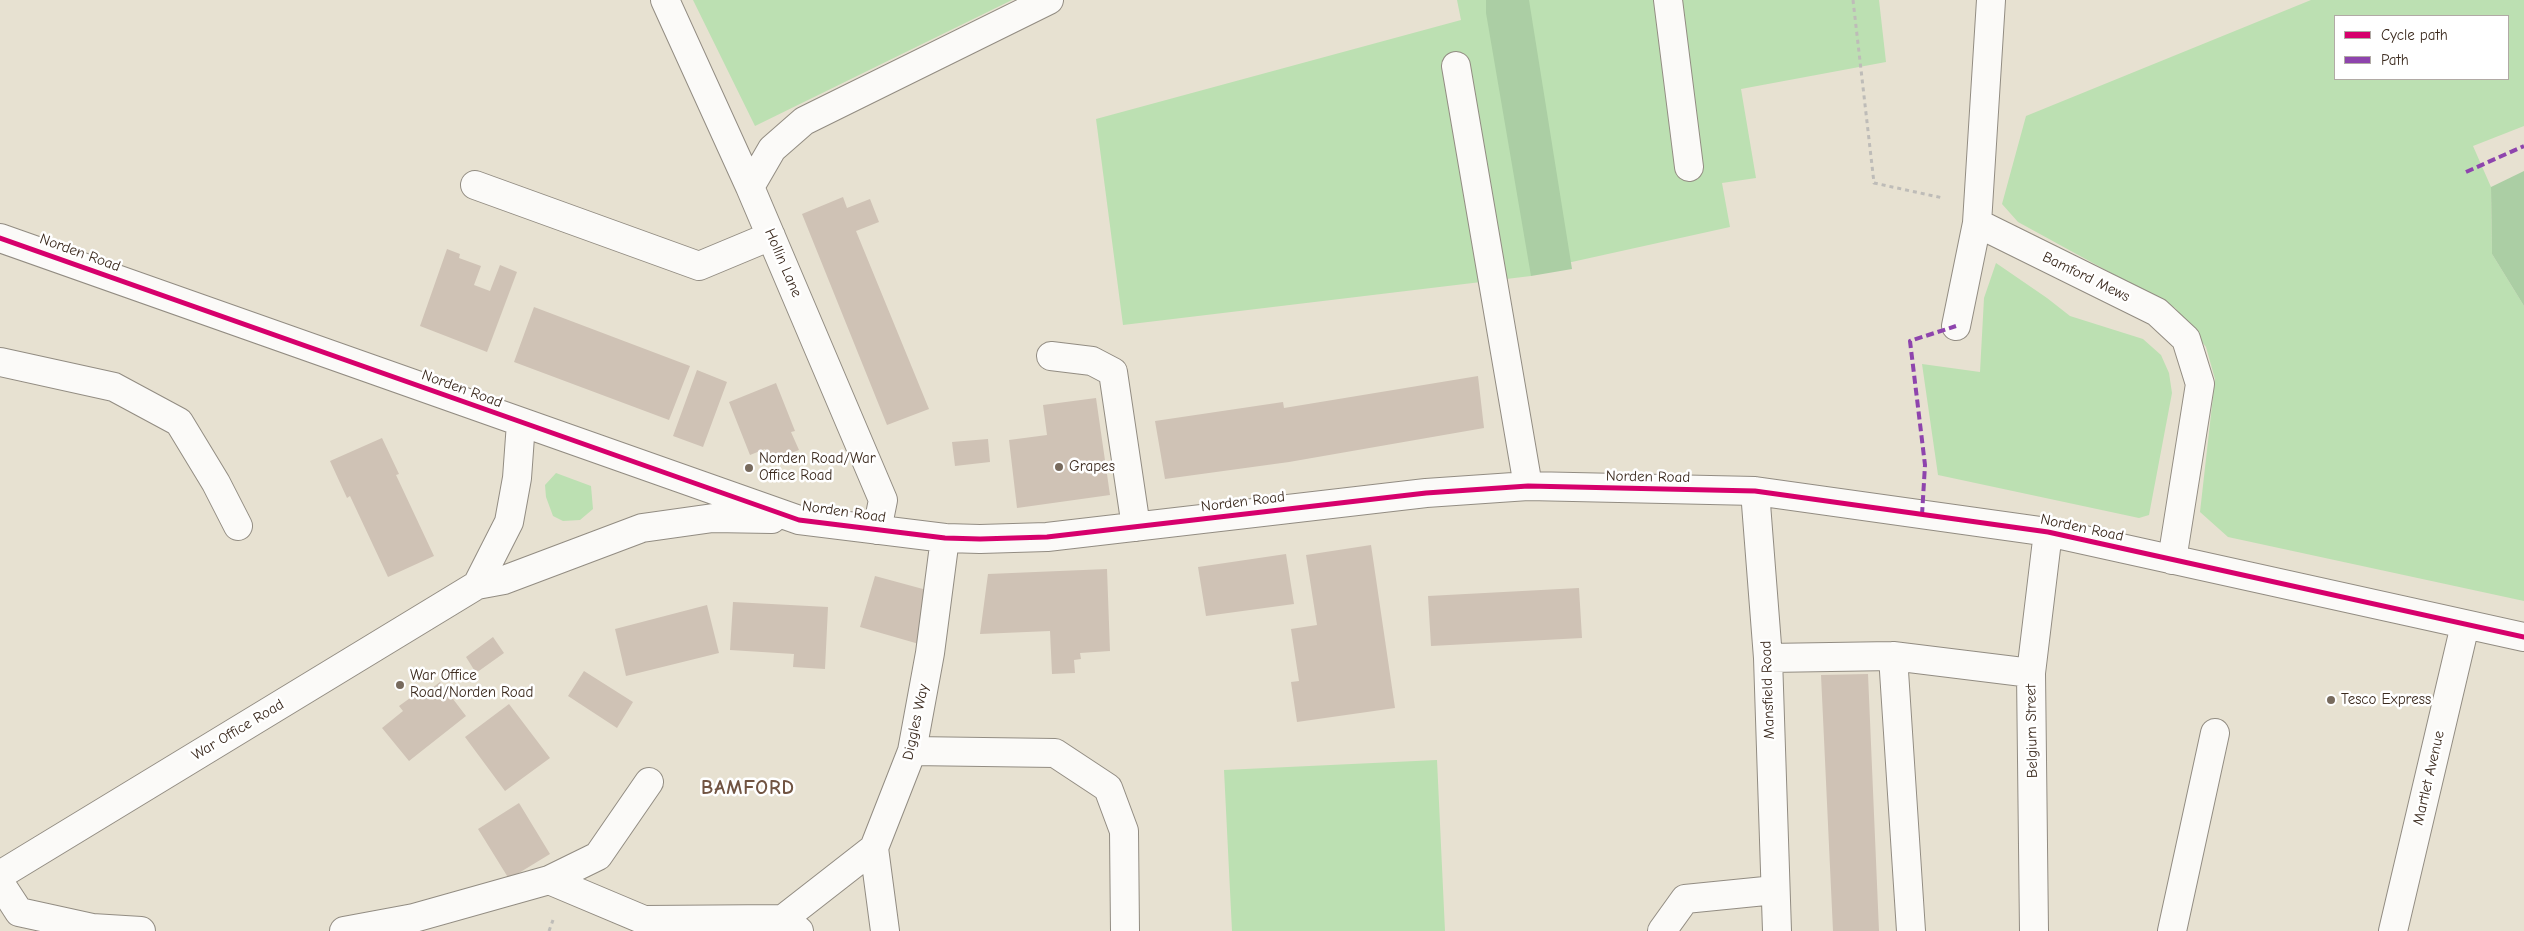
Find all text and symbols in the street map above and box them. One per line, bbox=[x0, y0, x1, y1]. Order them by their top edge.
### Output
legend bbox=[2334, 15, 2509, 80]
text: Cycle path bbox=[2381, 26, 2448, 44]
text: Path bbox=[2381, 51, 2409, 69]
street label: Hollin Lane bbox=[760, 226, 806, 300]
street label: Norden Road bbox=[37, 230, 123, 276]
street label: Bamford Mews bbox=[2039, 248, 2133, 306]
street label: Norden Road bbox=[419, 366, 505, 412]
place label: Norden Road/War Office Road bbox=[759, 450, 876, 485]
place label: Grapes bbox=[1069, 458, 1115, 476]
marker: Grapes bbox=[1053, 461, 1065, 473]
marker: Norden Road/War Office Road bbox=[743, 462, 755, 474]
street label: Norden Road bbox=[1606, 467, 1690, 487]
street label: Norden Road bbox=[1200, 488, 1286, 516]
street label: Norden Road bbox=[801, 497, 887, 527]
street label: Norden Road bbox=[2039, 510, 2125, 546]
street label: Mansfield Road bbox=[1757, 640, 1779, 740]
place label: War Office Road/Norden Road bbox=[410, 667, 533, 702]
marker: War Office Road/Norden Road bbox=[394, 679, 406, 691]
street label: Diggles Way bbox=[899, 682, 933, 762]
street label: Belgium Street bbox=[2022, 684, 2042, 778]
place label: Tesco Express bbox=[2341, 691, 2431, 709]
marker: Tesco Express bbox=[2325, 694, 2337, 706]
street label: War Office Road bbox=[189, 695, 287, 765]
street label: Martlet Avenue bbox=[2409, 729, 2449, 827]
district label: BAMFORD bbox=[700, 776, 796, 800]

